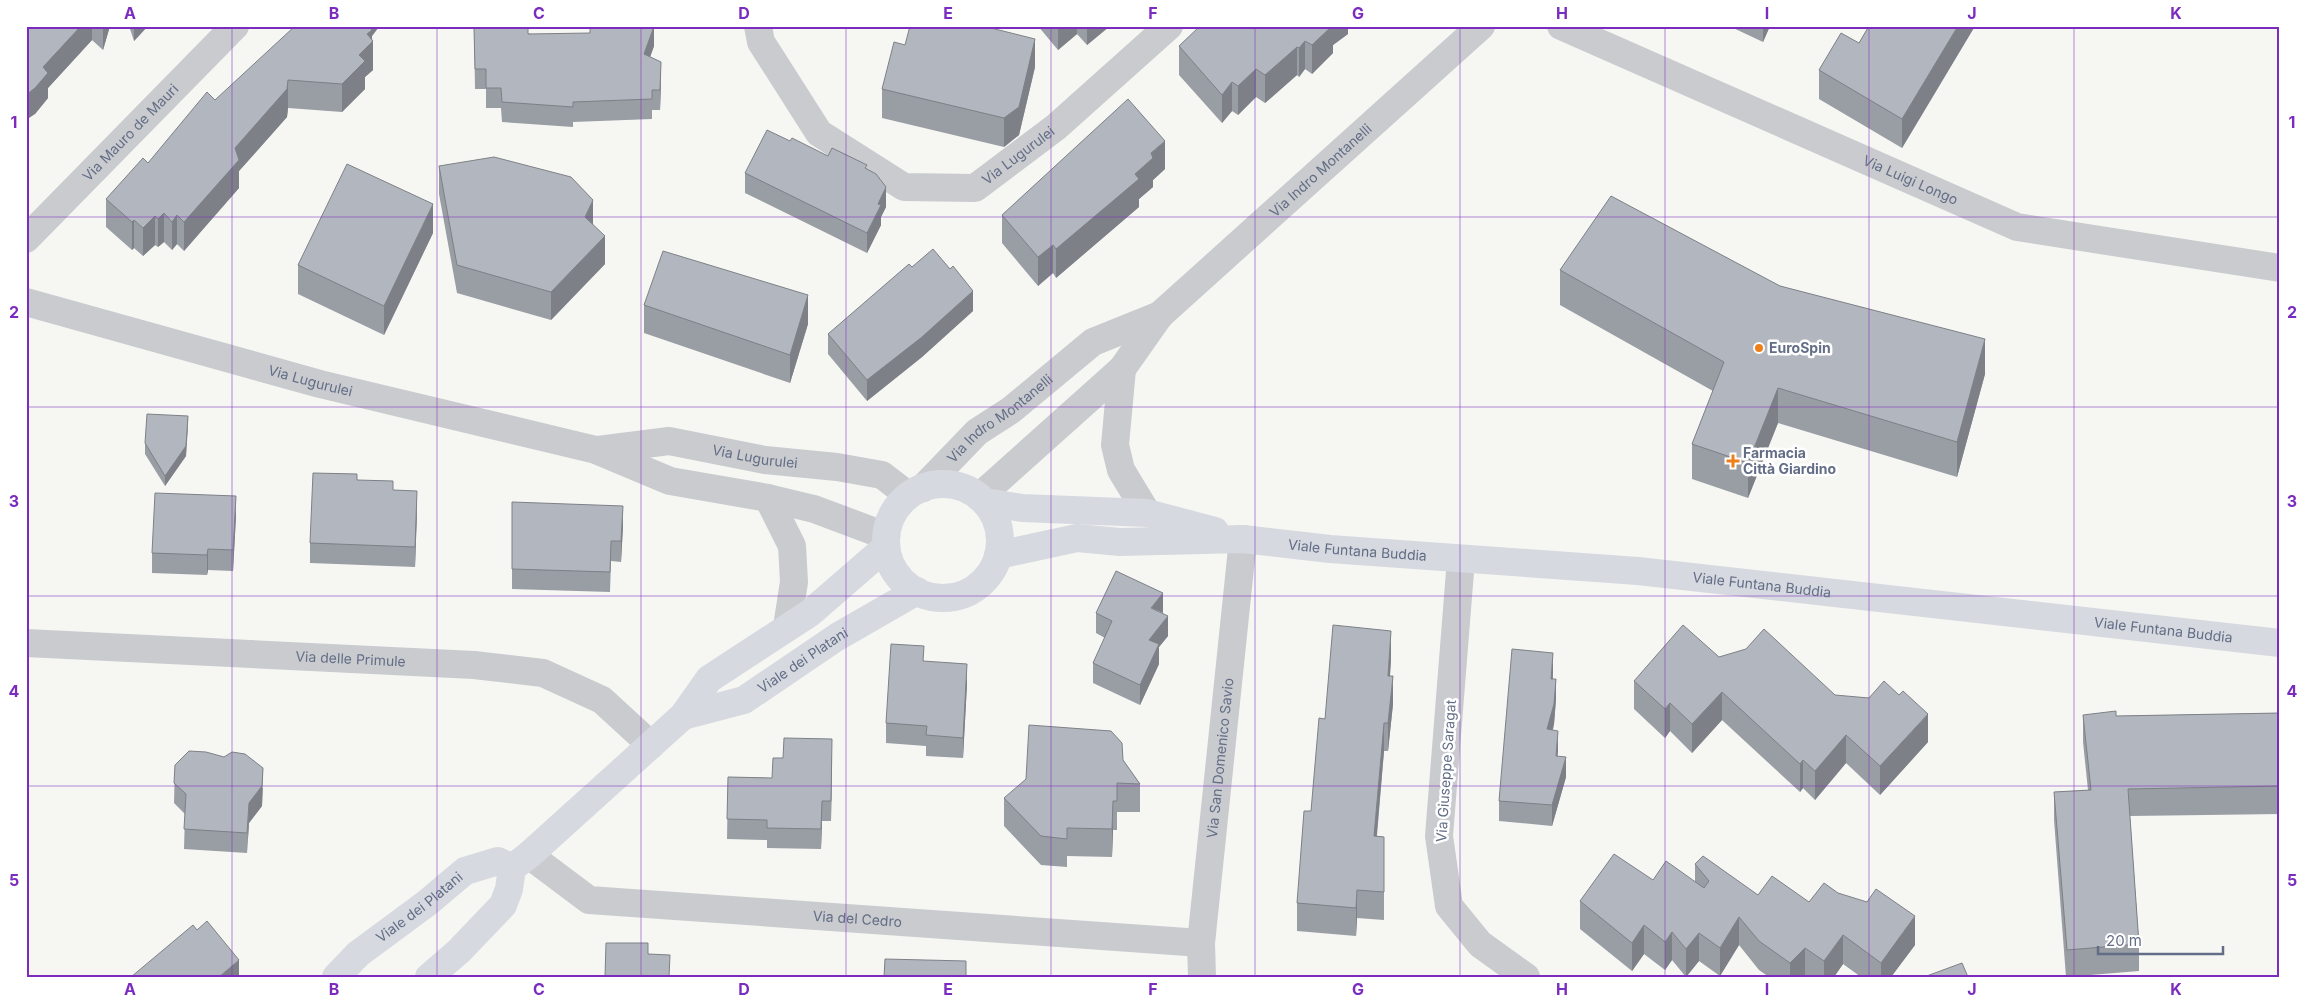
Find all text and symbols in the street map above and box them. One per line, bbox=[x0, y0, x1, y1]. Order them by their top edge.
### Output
text: A bbox=[124, 3, 136, 23]
text: B bbox=[329, 3, 339, 23]
text: C bbox=[533, 3, 545, 23]
text: D bbox=[738, 3, 750, 23]
text: E bbox=[943, 3, 953, 23]
text: F bbox=[1148, 3, 1158, 23]
text: G bbox=[1352, 3, 1364, 23]
text: H bbox=[1556, 3, 1568, 23]
text: I bbox=[1765, 3, 1769, 23]
text: J bbox=[1967, 3, 1977, 23]
text: K bbox=[2170, 3, 2182, 23]
street label: Via Mauro de Mauri bbox=[79, 80, 181, 184]
text: 1 bbox=[11, 112, 17, 132]
text: 1 bbox=[2289, 112, 2295, 132]
street label: Via Indro Montanelli bbox=[1266, 120, 1375, 220]
street label: Via Lugurulei bbox=[978, 122, 1058, 188]
street label: Via Luigi Longo bbox=[1861, 151, 1961, 208]
text: 2 bbox=[9, 302, 19, 322]
text: 2 bbox=[2287, 302, 2297, 322]
place label: EuroSpin bbox=[1769, 339, 1831, 356]
marker: EuroSpin bbox=[1753, 342, 1765, 354]
street label: Via Lugurulei bbox=[266, 361, 354, 399]
street label: Via Indro Montanelli bbox=[943, 370, 1056, 466]
street label: Via Lugurulei bbox=[711, 441, 799, 471]
place label: Farmacia Città Giardino bbox=[1743, 444, 1837, 477]
marker: Farmacia Città Giardino bbox=[1727, 455, 1739, 467]
text: 3 bbox=[9, 491, 19, 511]
text: 3 bbox=[2287, 491, 2297, 511]
street label: Viale Funtana Buddia bbox=[1287, 535, 1427, 564]
street label: Viale Funtana Buddia bbox=[1692, 568, 1832, 601]
street label: Viale Funtana Buddia bbox=[2093, 613, 2234, 646]
street label: Viale dei Platani bbox=[754, 624, 851, 696]
street label: Via delle Primule bbox=[295, 647, 406, 670]
street label: Via San Domenico Savio bbox=[1203, 677, 1237, 839]
text: 4 bbox=[9, 681, 20, 701]
text: 4 bbox=[2287, 681, 2298, 701]
street label: Via Giuseppe Saragat bbox=[1432, 699, 1459, 843]
street label: Viale dei Platani bbox=[373, 868, 466, 946]
text: 5 bbox=[9, 870, 19, 890]
text: 5 bbox=[2287, 870, 2297, 890]
street label: Via del Cedro bbox=[812, 907, 903, 930]
scale bar bbox=[2098, 923, 2224, 955]
text: 20 m bbox=[2106, 931, 2142, 950]
text: A bbox=[124, 979, 136, 999]
text: B bbox=[329, 979, 339, 999]
text: C bbox=[533, 979, 545, 999]
text: D bbox=[738, 979, 750, 999]
text: E bbox=[943, 979, 953, 999]
text: F bbox=[1148, 979, 1158, 999]
text: G bbox=[1352, 979, 1364, 999]
text: H bbox=[1556, 979, 1568, 999]
text: I bbox=[1765, 979, 1769, 999]
text: J bbox=[1967, 979, 1977, 999]
text: K bbox=[2170, 979, 2182, 999]

